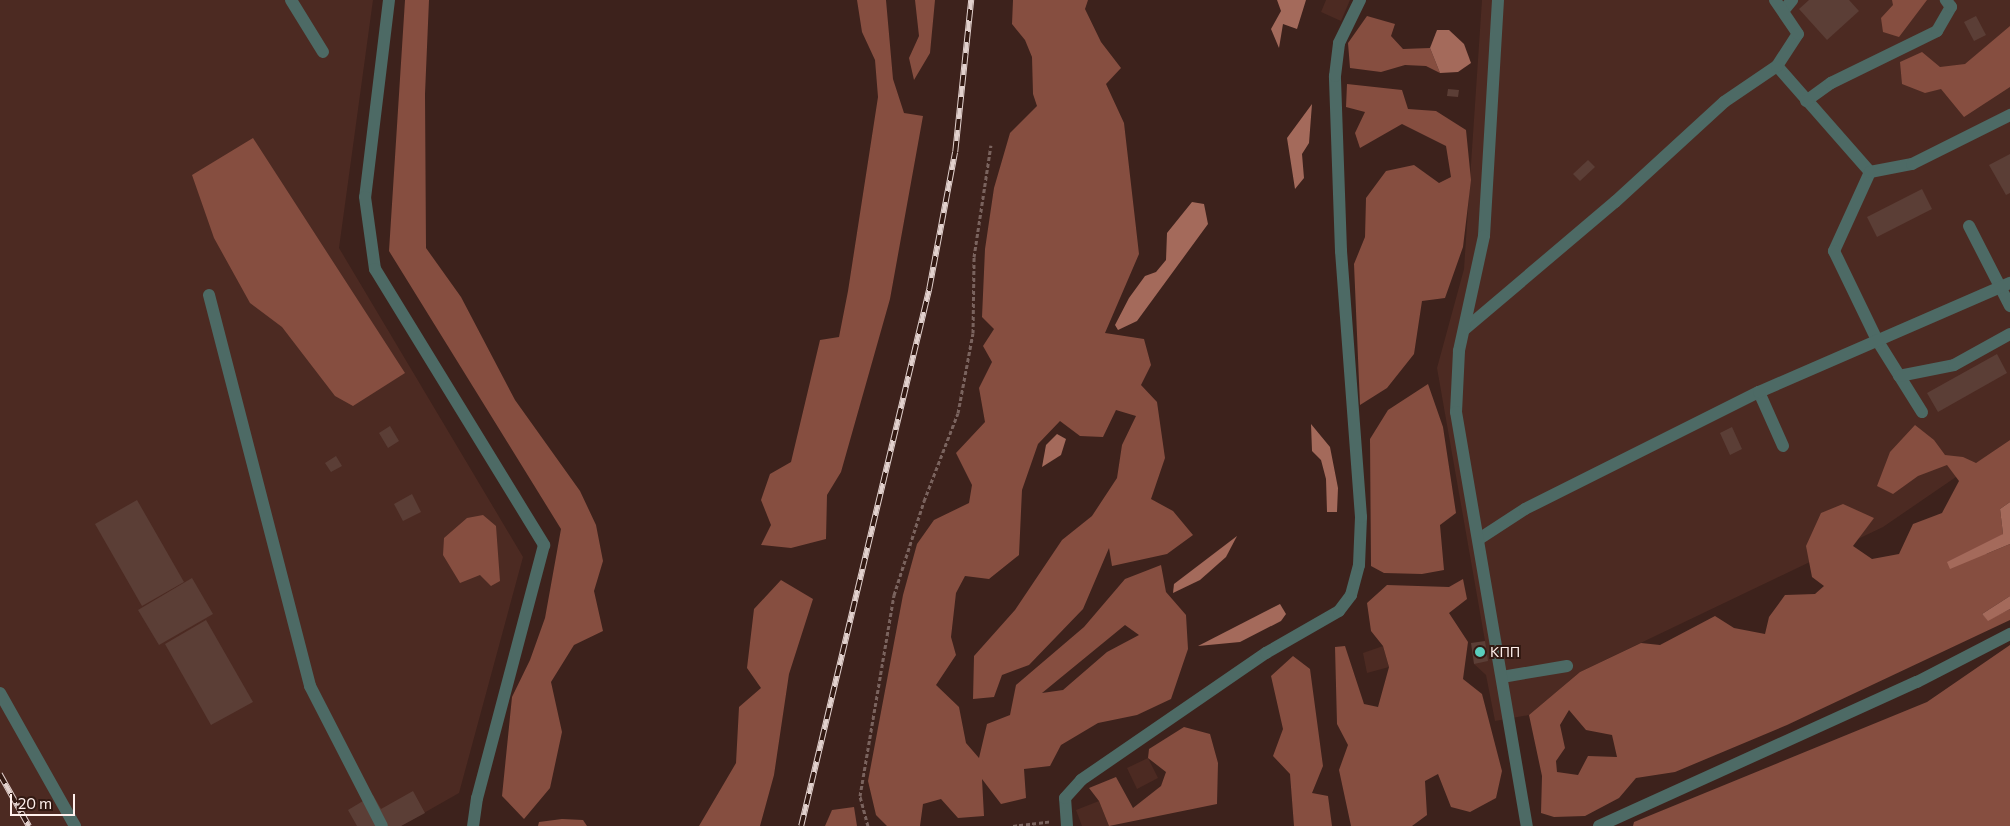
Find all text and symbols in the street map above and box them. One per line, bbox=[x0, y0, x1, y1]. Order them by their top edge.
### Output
place label: КПП bbox=[1490, 644, 1520, 660]
marker: КПП bbox=[1474, 646, 1486, 658]
scale bar bbox=[12, 784, 78, 816]
text: 20 m bbox=[18, 794, 52, 812]

